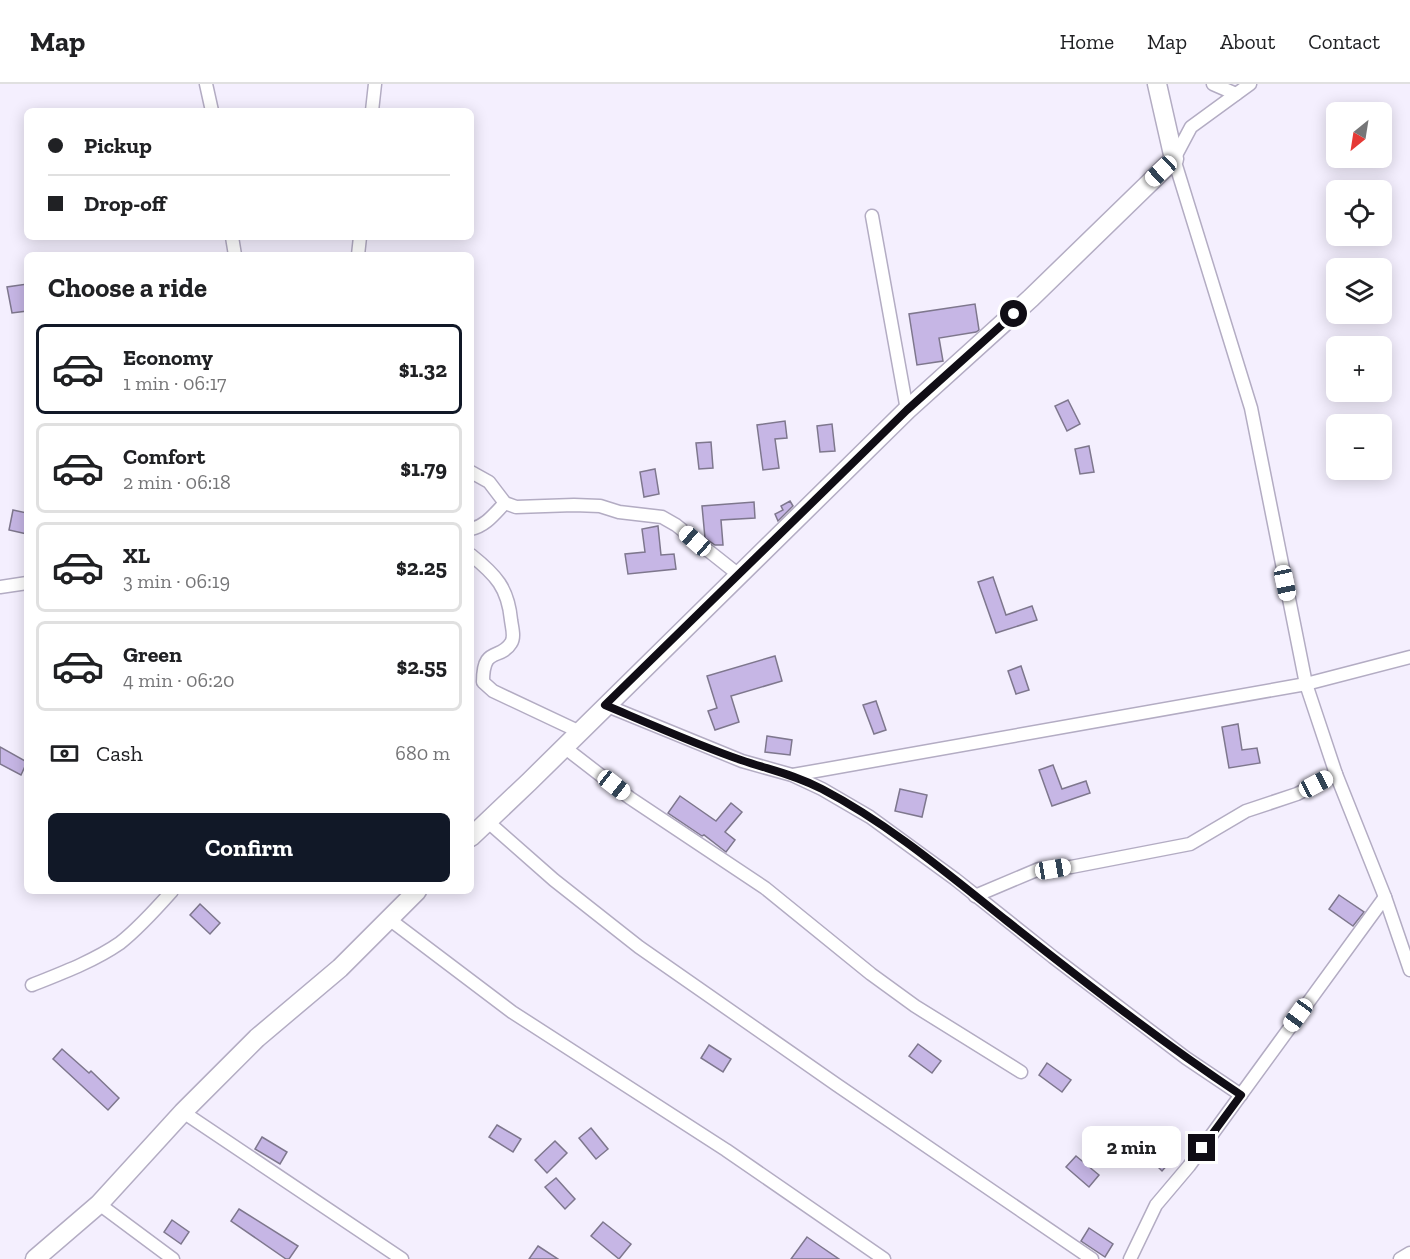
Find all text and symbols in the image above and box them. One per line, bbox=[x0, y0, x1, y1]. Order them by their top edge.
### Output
text: Map bbox=[30, 25, 85, 58]
text: Home bbox=[1060, 29, 1114, 54]
text: Map bbox=[1147, 29, 1187, 54]
text: About bbox=[1220, 29, 1275, 54]
text: Contact bbox=[1308, 29, 1380, 54]
north arrow bbox=[1326, 102, 1392, 168]
map controls bbox=[1326, 102, 1392, 480]
text: Pickup bbox=[84, 132, 152, 159]
car bbox=[1142, 152, 1180, 190]
button: locate bbox=[1326, 180, 1392, 246]
text: Drop-off bbox=[84, 190, 166, 217]
button: layers bbox=[1326, 258, 1392, 324]
text: Choose a ride bbox=[48, 272, 207, 304]
route start bbox=[1000, 300, 1027, 327]
button: + bbox=[1326, 336, 1392, 402]
icon: car bbox=[51, 342, 105, 396]
text: Economy bbox=[123, 344, 213, 371]
text: $1.32 bbox=[399, 356, 447, 383]
text: 1 min · 06:17 bbox=[123, 371, 226, 395]
button: − bbox=[1326, 414, 1392, 480]
icon: car bbox=[51, 441, 105, 495]
text: Comfort bbox=[123, 443, 205, 470]
text: $1.79 bbox=[400, 455, 447, 482]
text: 2 min · 06:18 bbox=[123, 470, 231, 494]
car bbox=[676, 522, 714, 560]
icon: car bbox=[51, 540, 105, 594]
text: XL bbox=[123, 542, 150, 569]
text: $2.25 bbox=[396, 554, 447, 581]
car bbox=[1272, 564, 1298, 602]
text: 3 min · 06:19 bbox=[123, 569, 230, 593]
icon: car bbox=[51, 639, 105, 693]
text: Green bbox=[123, 641, 182, 668]
text: $2.55 bbox=[396, 653, 447, 680]
text: 4 min · 06:20 bbox=[123, 668, 235, 692]
icon: cash bbox=[48, 737, 81, 770]
text: Cash bbox=[96, 740, 143, 767]
text: 680 m bbox=[395, 741, 450, 765]
car bbox=[594, 767, 634, 803]
car bbox=[1296, 768, 1336, 800]
button: Confirm bbox=[48, 813, 450, 882]
car bbox=[1034, 857, 1072, 881]
car bbox=[1280, 995, 1316, 1035]
callout: 2 min bbox=[1082, 1127, 1181, 1169]
route end bbox=[1188, 1134, 1215, 1161]
text: 2 min bbox=[1107, 1135, 1156, 1159]

